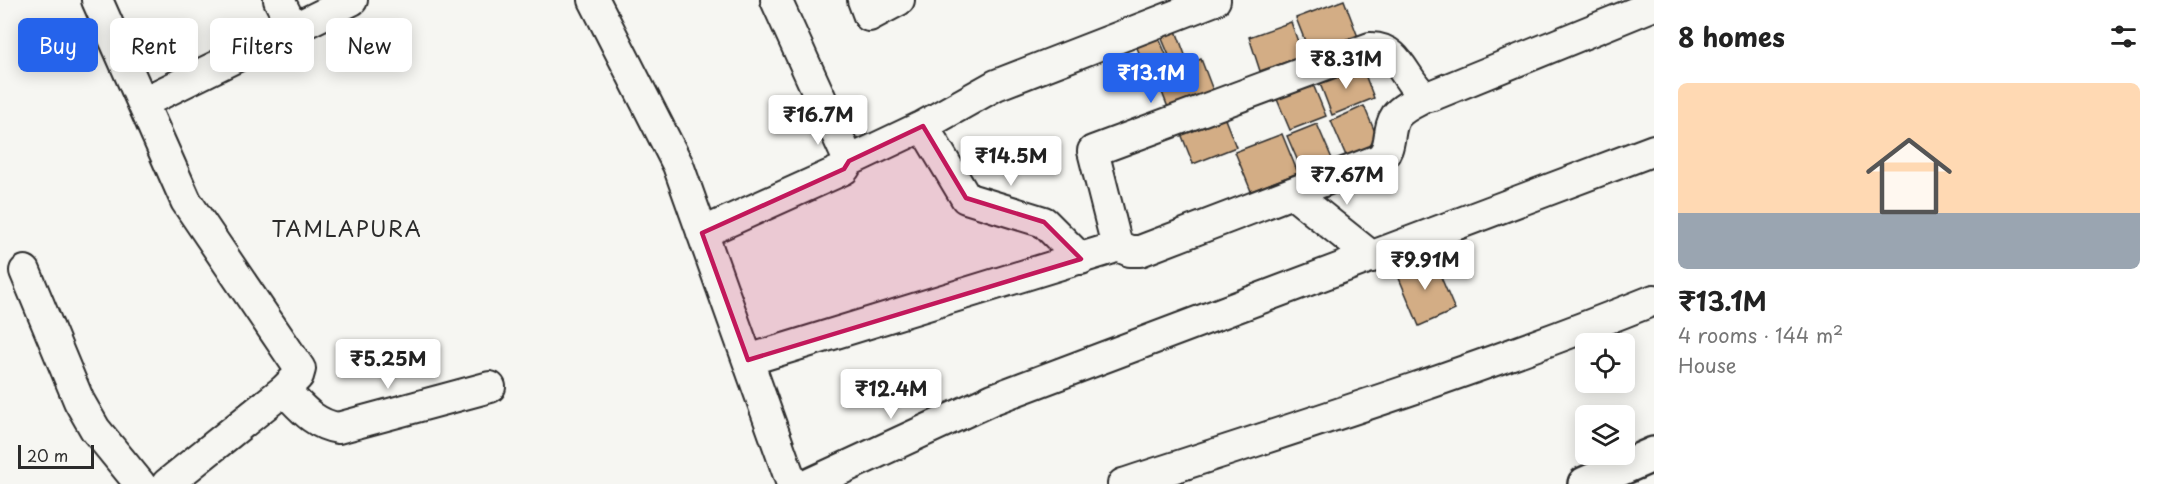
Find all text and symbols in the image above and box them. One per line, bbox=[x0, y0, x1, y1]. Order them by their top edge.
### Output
text: 8 homes bbox=[1678, 17, 1785, 56]
chip: Buy bbox=[18, 18, 98, 72]
chip: Rent bbox=[110, 18, 198, 72]
chip: Filters bbox=[210, 18, 314, 72]
chip: New bbox=[326, 18, 412, 72]
icon: filters bbox=[2107, 20, 2140, 53]
pin: ₹8.31M bbox=[1297, 39, 1395, 90]
text: ₹8.31M bbox=[1310, 43, 1382, 73]
pin: ₹13.1M bbox=[1102, 53, 1200, 104]
text: ₹13.1M bbox=[1117, 57, 1185, 87]
pin: ₹16.7M bbox=[769, 95, 867, 146]
text: ₹16.7M bbox=[782, 99, 854, 129]
icon: home bbox=[1855, 122, 1963, 230]
pin: ₹14.5M bbox=[962, 136, 1060, 187]
text: ₹14.5M bbox=[975, 140, 1047, 170]
pin: ₹7.67M bbox=[1298, 155, 1396, 206]
text: ₹7.67M bbox=[1310, 159, 1384, 189]
district label: TAMLAPURA bbox=[272, 212, 422, 244]
pin: ₹9.91M bbox=[1376, 240, 1474, 291]
text: ₹9.91M bbox=[1390, 244, 1460, 274]
text: ₹13.1M bbox=[1678, 281, 1767, 320]
text: 4 rooms · 144 m² bbox=[1678, 320, 1843, 350]
map controls bbox=[1575, 333, 1635, 465]
button: locate bbox=[1575, 333, 1635, 393]
pin: ₹5.25M bbox=[339, 339, 437, 390]
text: ₹5.25M bbox=[350, 343, 426, 373]
text: House bbox=[1678, 350, 1737, 380]
pin: ₹12.4M bbox=[842, 369, 940, 420]
text: ₹12.4M bbox=[855, 373, 927, 403]
button: layers bbox=[1575, 405, 1635, 465]
scale bar bbox=[18, 442, 94, 470]
text: 20 m bbox=[27, 443, 68, 467]

